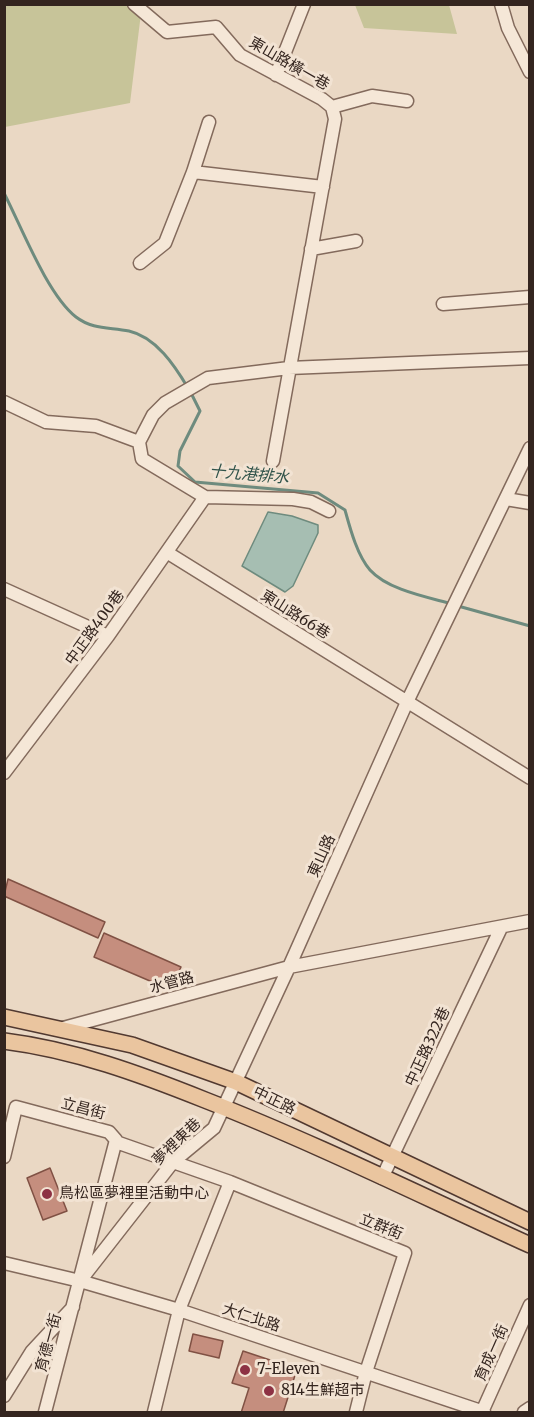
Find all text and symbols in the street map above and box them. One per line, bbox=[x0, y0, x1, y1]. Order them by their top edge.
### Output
street label: 東山路橫一巷 bbox=[246, 34, 332, 94]
water label: 十九港排水 bbox=[208, 462, 290, 488]
street label: 中正路400巷 bbox=[62, 587, 128, 669]
street label: 東山路66巷 bbox=[257, 587, 333, 643]
street label: 東山路 bbox=[305, 832, 339, 880]
street label: 水管路 bbox=[148, 968, 196, 998]
street label: 中正路322巷 bbox=[402, 1004, 454, 1090]
street label: 中正路 bbox=[250, 1083, 298, 1119]
street label: 立昌街 bbox=[59, 1094, 107, 1124]
street label: 夢裡東巷 bbox=[149, 1115, 205, 1169]
place label: 鳥松區夢裡里活動中心 bbox=[59, 1185, 209, 1203]
marker: 鳥松區夢裡里活動中心 bbox=[40, 1187, 54, 1201]
street label: 立群街 bbox=[357, 1210, 405, 1244]
street label: 大仁北路 bbox=[220, 1300, 282, 1336]
street label: 育德一街 bbox=[33, 1312, 65, 1374]
street label: 育成一街 bbox=[472, 1322, 512, 1384]
place label: 7-Eleven bbox=[257, 1361, 320, 1379]
marker: 7-Eleven bbox=[238, 1363, 252, 1377]
place label: 814生鮮超市 bbox=[281, 1382, 365, 1400]
marker: 814生鮮超市 bbox=[262, 1384, 276, 1398]

